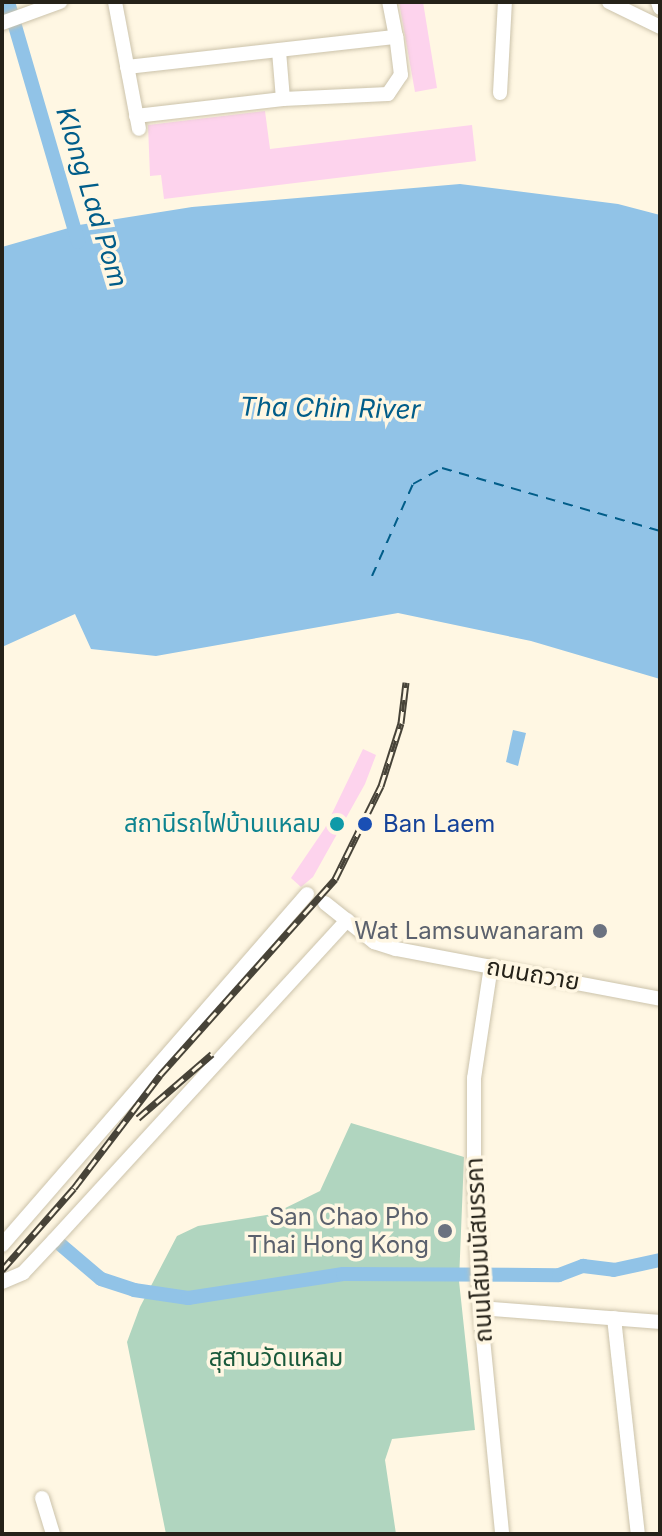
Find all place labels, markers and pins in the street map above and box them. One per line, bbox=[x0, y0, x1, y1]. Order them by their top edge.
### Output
place label: สถานีรถไฟบ้านแหลม bbox=[124, 810, 321, 838]
place label: Ban Laem bbox=[383, 810, 495, 838]
marker: Ban Laem bbox=[354, 813, 376, 835]
marker: สถานีรถไฟบ้านแหลม bbox=[328, 815, 346, 833]
place label: Wat Lamsuwanaram bbox=[354, 917, 584, 945]
marker: Wat Lamsuwanaram bbox=[591, 922, 609, 940]
place label: San Chao Pho Thai Hong Kong bbox=[247, 1203, 429, 1259]
marker: San Chao Pho Thai Hong Kong bbox=[436, 1222, 454, 1240]

